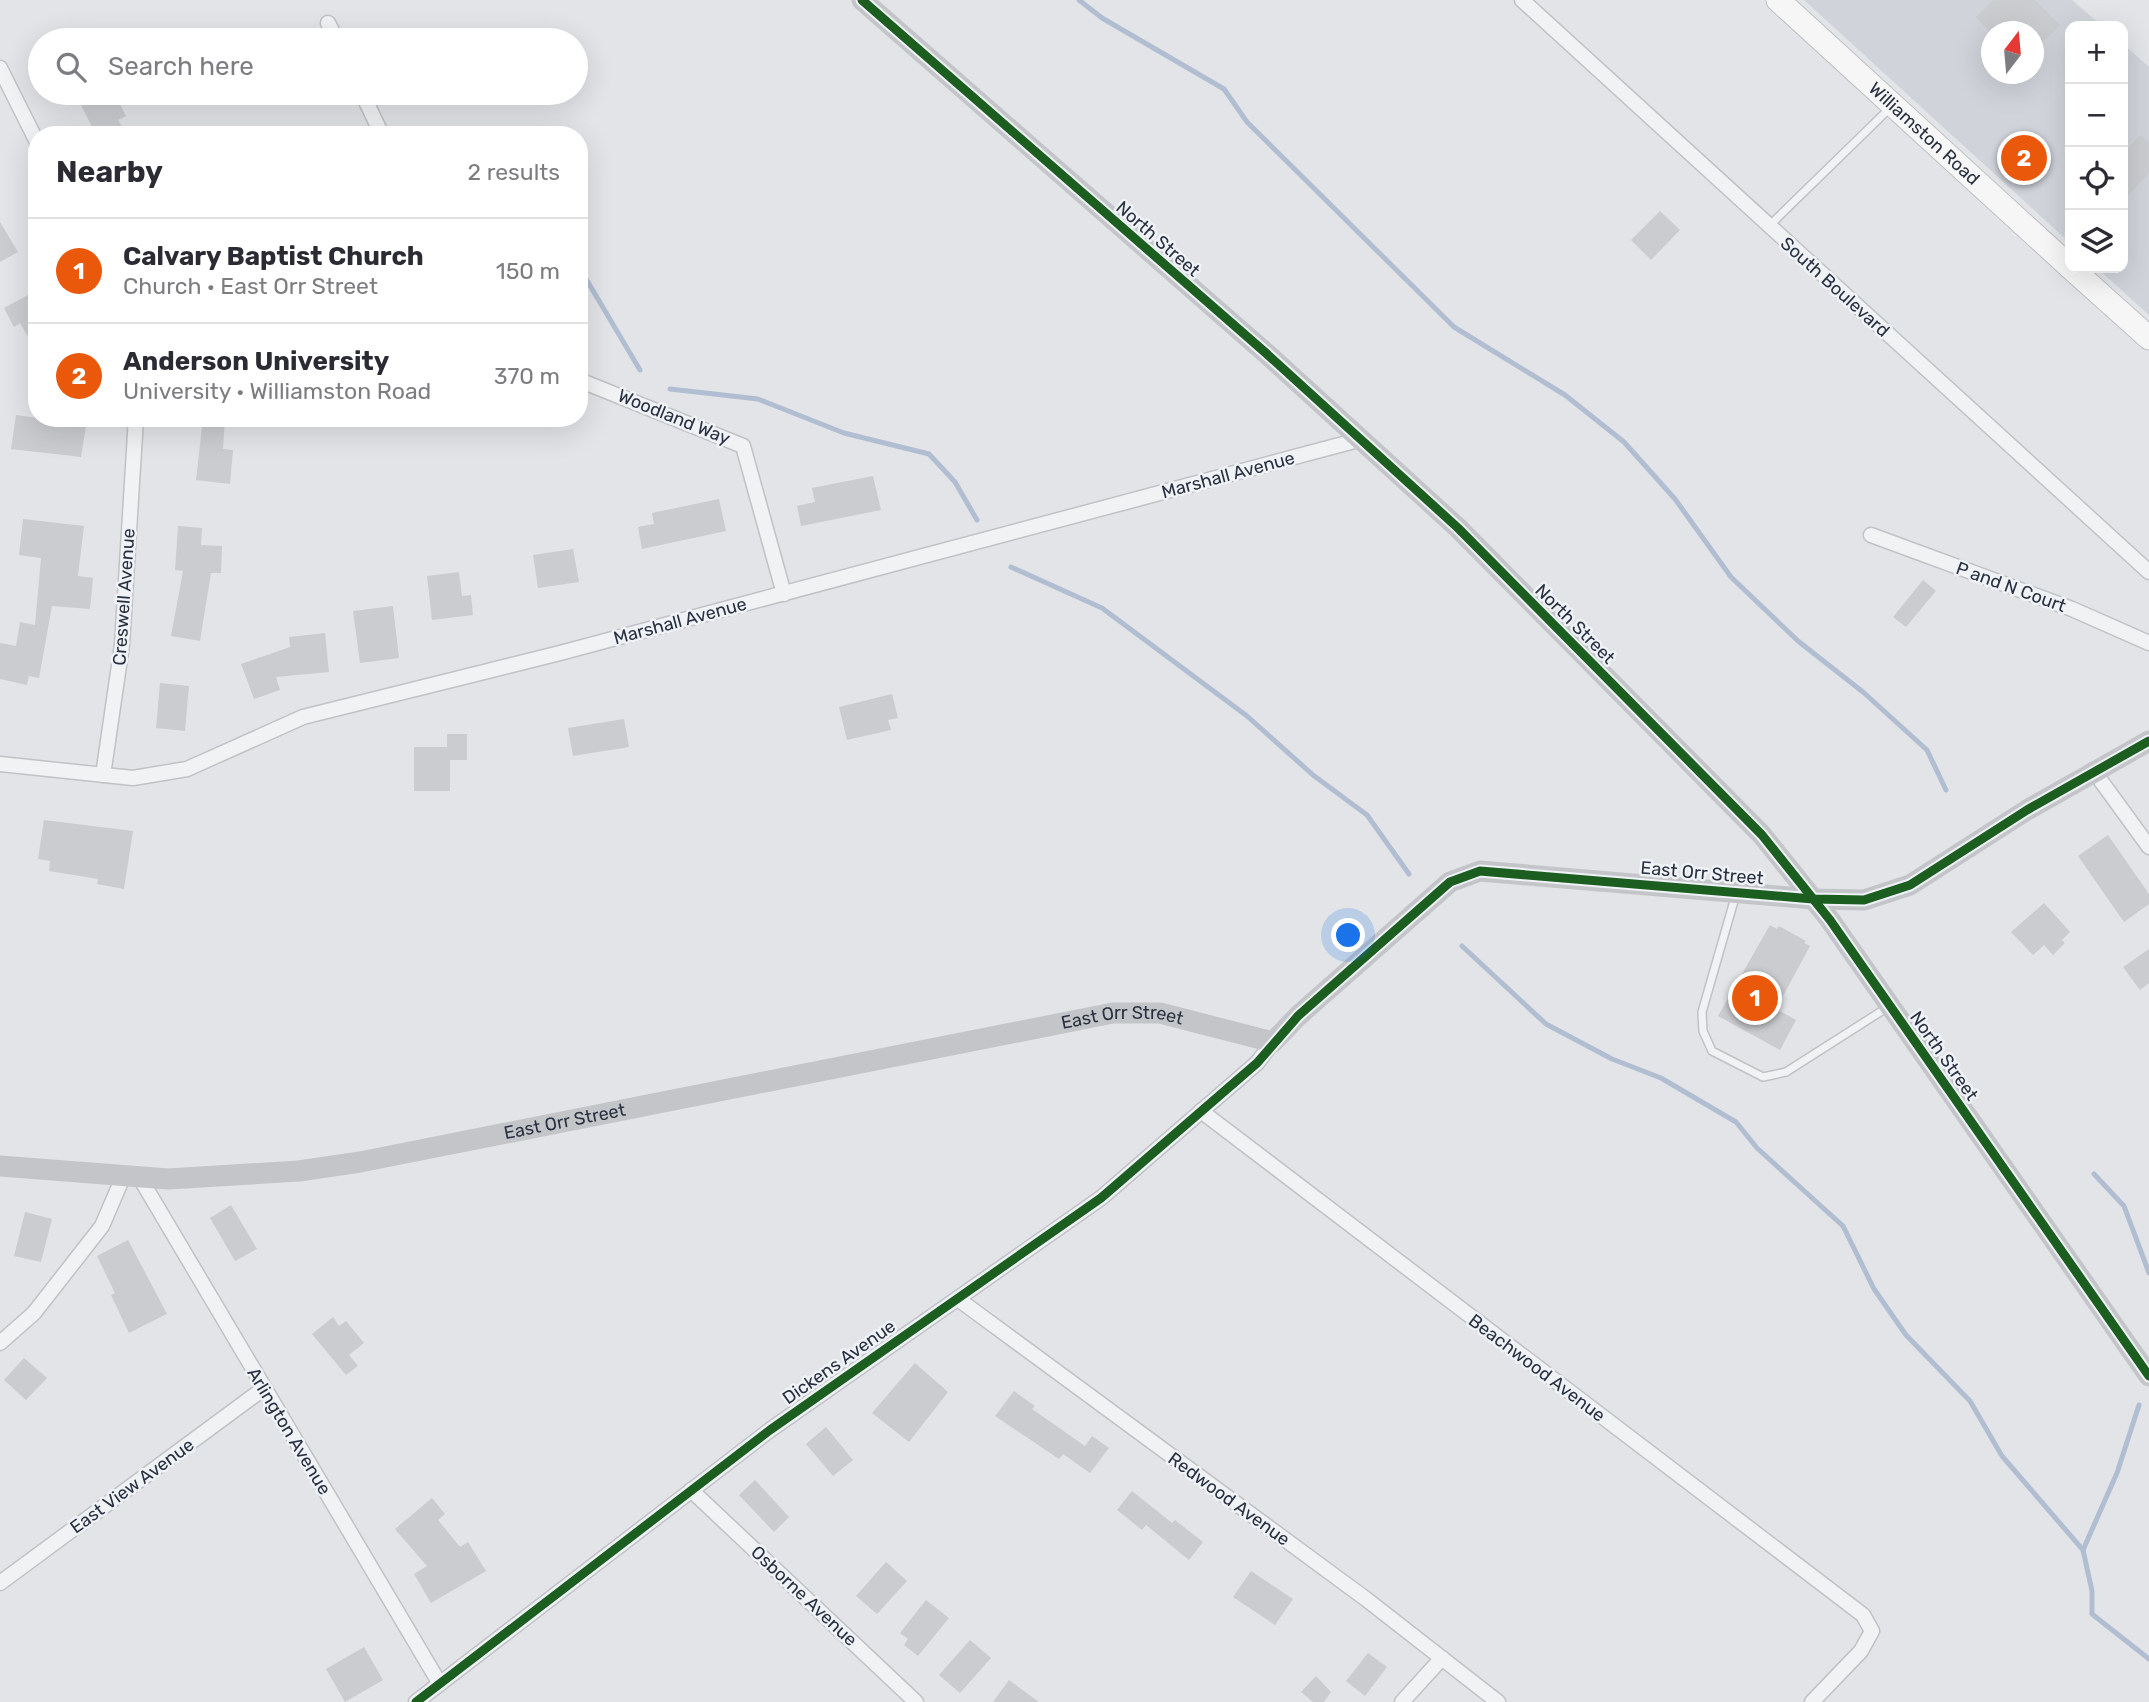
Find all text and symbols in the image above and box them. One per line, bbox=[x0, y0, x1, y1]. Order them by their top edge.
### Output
north arrow bbox=[1981, 21, 2044, 84]
map controls bbox=[2065, 21, 2128, 273]
button: + bbox=[2065, 21, 2128, 84]
search box bbox=[28, 28, 588, 105]
icon: search bbox=[52, 48, 90, 86]
text: Search here bbox=[108, 51, 254, 82]
street label: Williamston Road bbox=[1864, 77, 1984, 190]
button: − bbox=[2065, 84, 2128, 147]
pin: 2 bbox=[2001, 132, 2047, 184]
button: locate bbox=[2065, 147, 2128, 210]
text: Nearby bbox=[56, 154, 163, 190]
text: 2 results bbox=[468, 158, 560, 186]
street label: North Street bbox=[1111, 197, 1205, 281]
button: layers bbox=[2065, 210, 2128, 273]
street label: South Boulevard bbox=[1776, 232, 1894, 342]
text: Calvary Baptist Church bbox=[123, 241, 424, 272]
text: 1 bbox=[73, 257, 85, 285]
text: 150 m bbox=[496, 257, 560, 285]
text: Church · East Orr Street bbox=[123, 272, 378, 300]
text: Anderson University bbox=[123, 346, 389, 377]
text: 2 bbox=[72, 362, 86, 390]
text: 370 m bbox=[494, 362, 560, 390]
text: University · Williamston Road bbox=[123, 377, 431, 405]
street label: Woodland Way bbox=[615, 384, 733, 450]
street label: Marshall Avenue bbox=[1159, 447, 1297, 503]
street label: Creswell Avenue bbox=[108, 528, 140, 666]
street label: P and N Court bbox=[1953, 557, 2069, 617]
street label: North Street bbox=[1530, 579, 1620, 669]
street label: Marshall Avenue bbox=[611, 593, 749, 649]
street label: East Orr Street bbox=[1640, 857, 1764, 889]
your location bbox=[1331, 918, 1365, 952]
pin: 1 bbox=[1732, 972, 1778, 1024]
street label: East Orr Street bbox=[1059, 1001, 1186, 1034]
street label: North Street bbox=[1905, 1007, 1983, 1105]
street label: East Orr Street bbox=[502, 1099, 627, 1144]
street label: Beachwood Avenue bbox=[1464, 1309, 1610, 1427]
street label: Dickens Avenue bbox=[778, 1315, 900, 1409]
street label: Arlington Avenue bbox=[242, 1363, 336, 1499]
street label: East View Avenue bbox=[66, 1434, 198, 1538]
street label: Redwood Avenue bbox=[1164, 1447, 1294, 1551]
street label: Osborne Avenue bbox=[746, 1541, 862, 1651]

